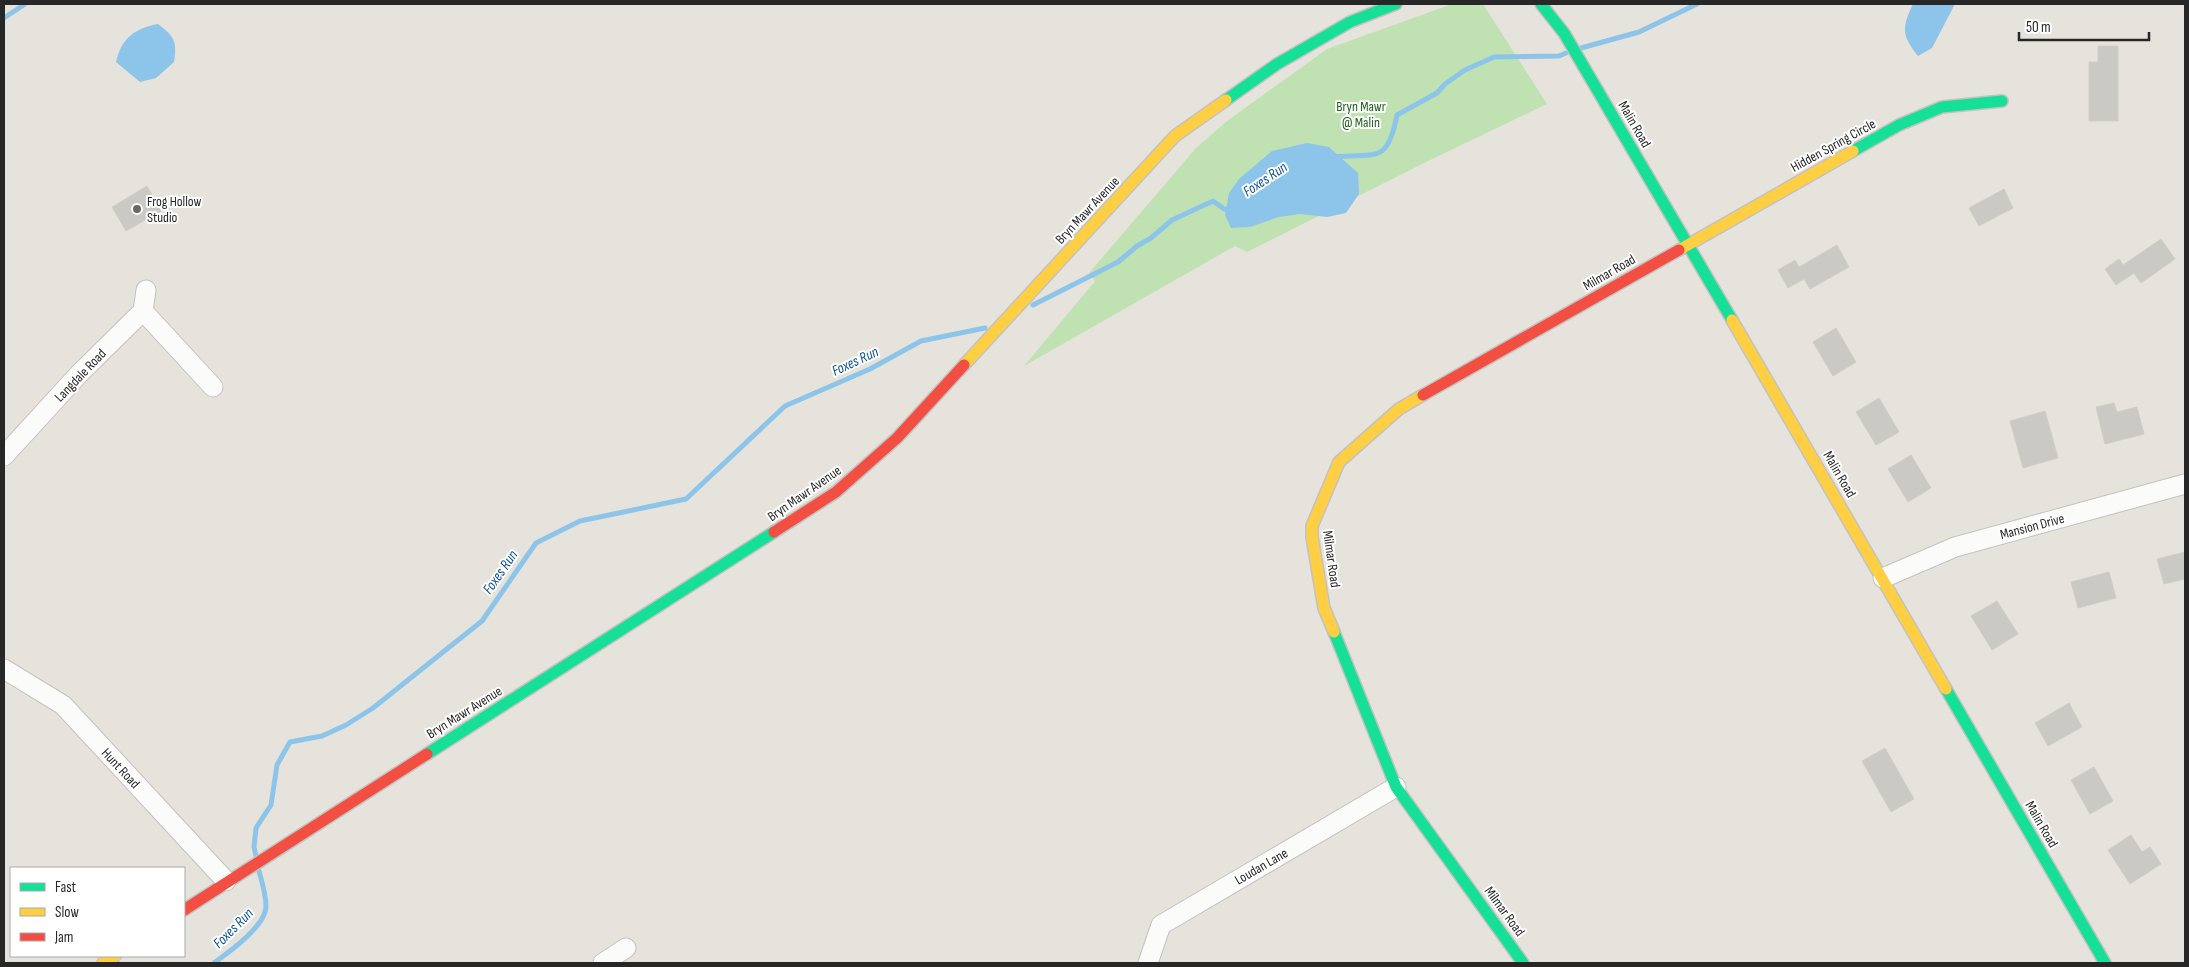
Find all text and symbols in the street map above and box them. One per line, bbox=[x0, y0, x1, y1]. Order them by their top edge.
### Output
scale bar bbox=[2019, 10, 2149, 42]
text: 50 m bbox=[2026, 18, 2051, 37]
park label: Bryn Mawr @ Malin bbox=[1336, 98, 1386, 131]
street label: Malin Road bbox=[1615, 98, 1655, 151]
street label: Hidden Spring Circle bbox=[1788, 115, 1879, 176]
water label: Foxes Run bbox=[1240, 158, 1291, 201]
street label: Bryn Mawr Avenue bbox=[1052, 173, 1123, 248]
place label: Frog Hollow Studio bbox=[147, 193, 202, 226]
marker: Frog Hollow Studio bbox=[131, 203, 143, 215]
street label: Milmar Road bbox=[1580, 251, 1639, 294]
water label: Foxes Run bbox=[829, 342, 882, 380]
street label: Langdale Road bbox=[51, 345, 110, 405]
street label: Malin Road bbox=[1820, 448, 1860, 501]
street label: Bryn Mawr Avenue bbox=[764, 462, 844, 525]
street label: Mansion Drive bbox=[1998, 510, 2066, 543]
street label: Milmar Road bbox=[1319, 529, 1344, 589]
water label: Foxes Run bbox=[478, 547, 522, 598]
street label: Bryn Mawr Avenue bbox=[423, 682, 505, 742]
street label: Hunt Road bbox=[98, 745, 144, 792]
street label: Malin Road bbox=[2022, 798, 2062, 851]
street label: Loudan Lane bbox=[1232, 844, 1291, 888]
legend bbox=[10, 867, 185, 957]
text: Fast bbox=[55, 878, 77, 897]
street label: Milmar Road bbox=[1481, 883, 1528, 940]
text: Slow bbox=[55, 903, 79, 922]
water label: Foxes Run bbox=[209, 904, 257, 952]
text: Jam bbox=[54, 928, 73, 947]

